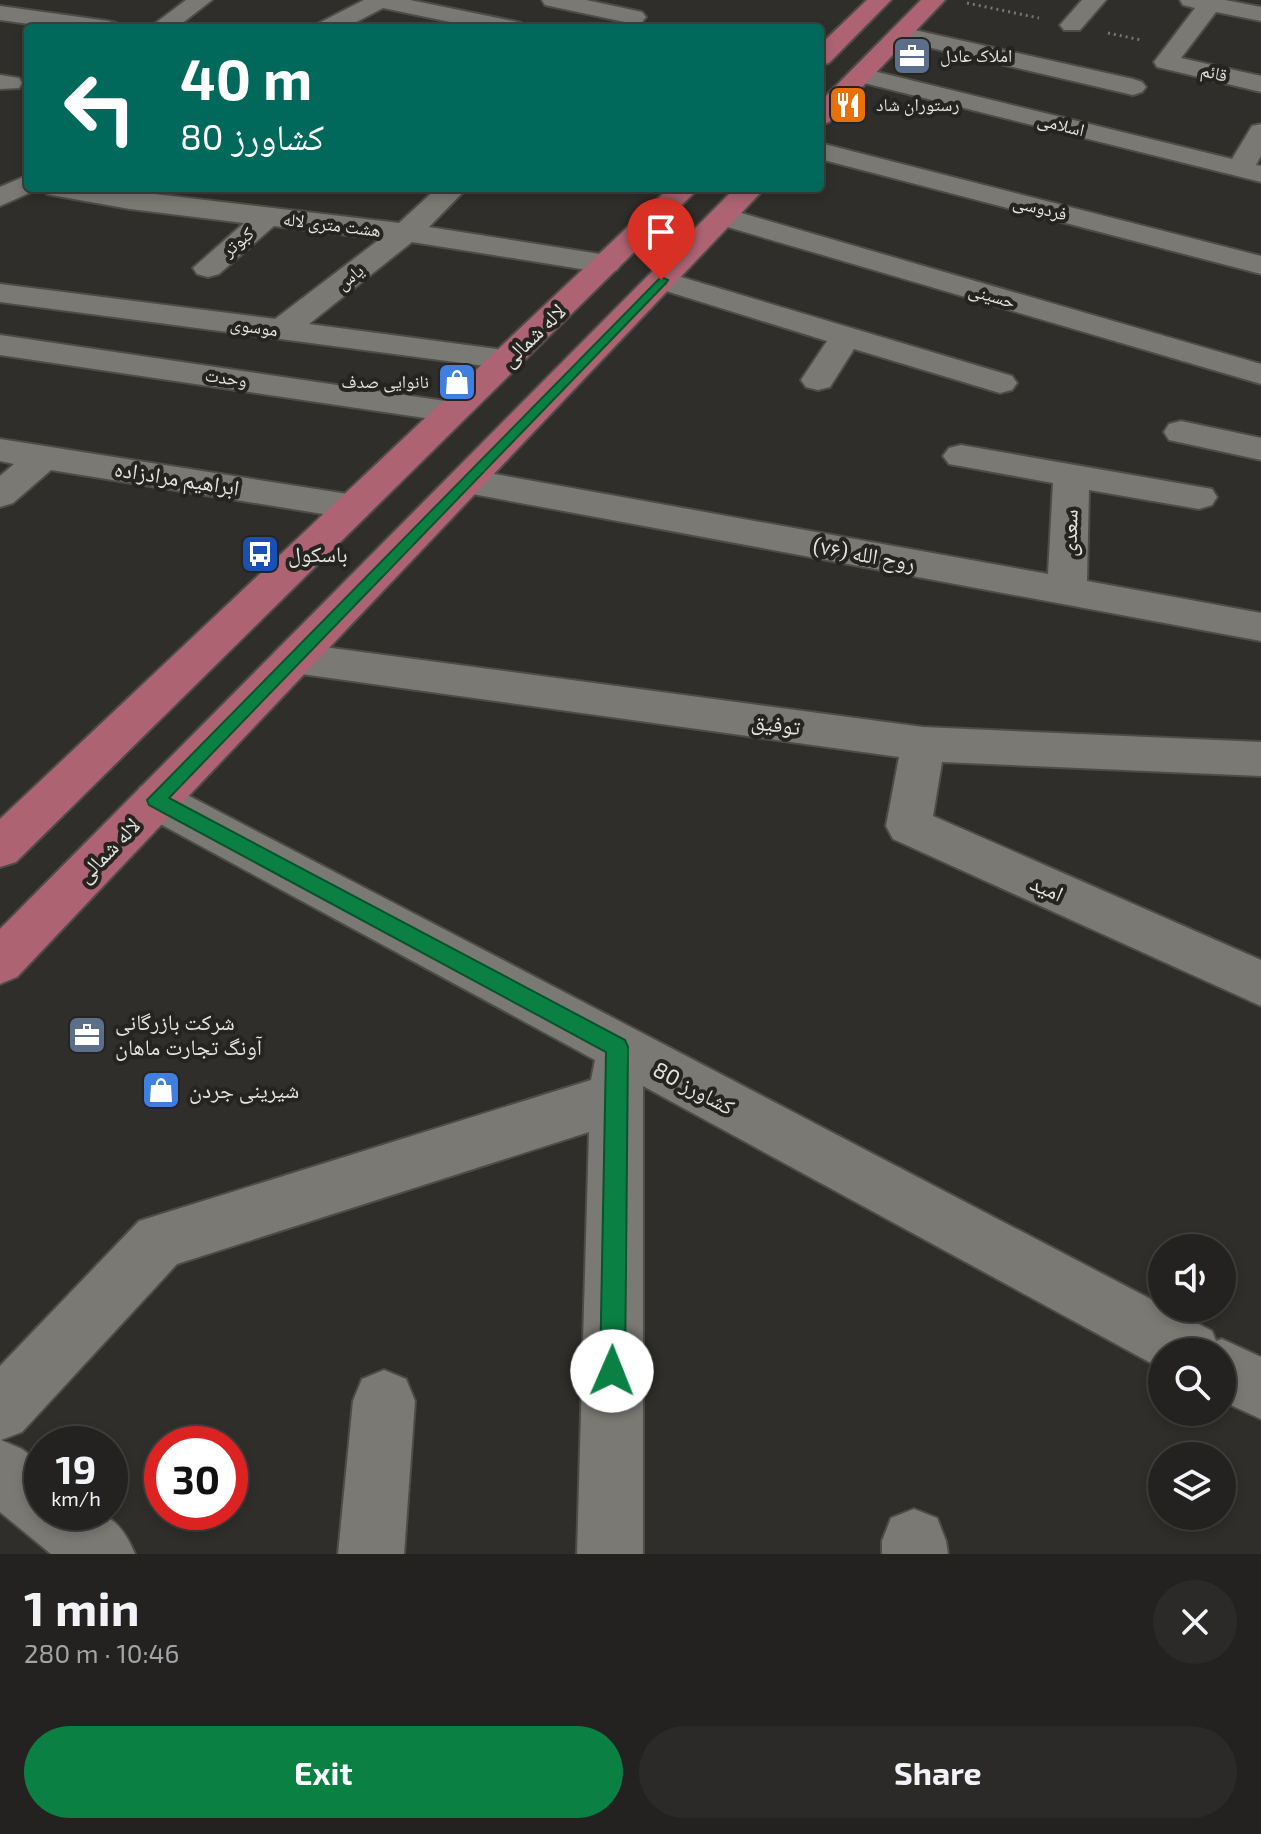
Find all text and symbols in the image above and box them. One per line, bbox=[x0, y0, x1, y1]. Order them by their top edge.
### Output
office icon: املاک عادل bbox=[891, 35, 933, 77]
text: 40 m bbox=[180, 44, 312, 111]
place label: املاک عادل bbox=[940, 44, 1012, 67]
icon: left bbox=[48, 56, 152, 160]
street label: قائم bbox=[1198, 58, 1230, 88]
restaurant icon: رستوران شاد bbox=[827, 84, 869, 126]
place label: رستوران شاد bbox=[876, 93, 959, 116]
street label: اسلامی bbox=[1035, 108, 1087, 141]
text: کشاورز 80 bbox=[180, 114, 324, 157]
street label: فردوسی bbox=[1011, 190, 1070, 225]
pin bbox=[627, 198, 695, 280]
street label: هشت متری لاله bbox=[282, 207, 382, 242]
icon: arrive bbox=[639, 210, 683, 254]
street label: کبوتر bbox=[216, 221, 258, 262]
street label: یاس bbox=[331, 259, 368, 295]
street label: حسینی bbox=[966, 278, 1018, 313]
street label: لاله شمالی bbox=[495, 297, 571, 373]
street label: موسوی bbox=[229, 312, 279, 341]
shop icon: نانوایی صدف bbox=[436, 361, 478, 403]
street label: وحدت bbox=[204, 363, 249, 391]
place label: نانوایی صدف bbox=[341, 370, 429, 393]
street label: ابراهیم مرادزاده bbox=[112, 454, 241, 503]
street label: سعدی bbox=[1054, 509, 1084, 557]
street label: روح الله (۷۶) bbox=[811, 531, 917, 577]
bus stop icon: باسکول bbox=[239, 533, 281, 575]
place label: باسکول bbox=[288, 540, 348, 568]
street label: توفیق bbox=[750, 707, 803, 741]
street label: لاله شمالی bbox=[70, 812, 146, 888]
street label: امید bbox=[1027, 868, 1068, 906]
place label: شرکت بازرگانی آونگ تجارت ماهان bbox=[115, 1008, 262, 1061]
office icon: شرکت بازرگانی آونگ تجارت ماهان bbox=[66, 1014, 108, 1056]
street label: کشاورز 80 bbox=[649, 1055, 739, 1120]
shop icon: شیرینی جردن bbox=[140, 1069, 182, 1111]
place label: شیرینی جردن bbox=[189, 1076, 299, 1104]
map controls bbox=[1148, 1234, 1236, 1530]
button: sound bbox=[1148, 1234, 1236, 1322]
position arrow bbox=[570, 1329, 654, 1413]
button: search bbox=[1148, 1338, 1236, 1426]
speed limit sign: 30 bbox=[144, 1426, 248, 1530]
button: layers bbox=[1148, 1442, 1236, 1530]
text: 19 bbox=[56, 1444, 96, 1492]
text: km/h bbox=[51, 1486, 101, 1510]
text: 1 min bbox=[24, 1578, 140, 1636]
button: close bbox=[1153, 1580, 1237, 1664]
text: 280 m · 10:46 bbox=[24, 1637, 179, 1668]
button: Exit bbox=[24, 1726, 623, 1818]
button: Share bbox=[639, 1726, 1237, 1818]

